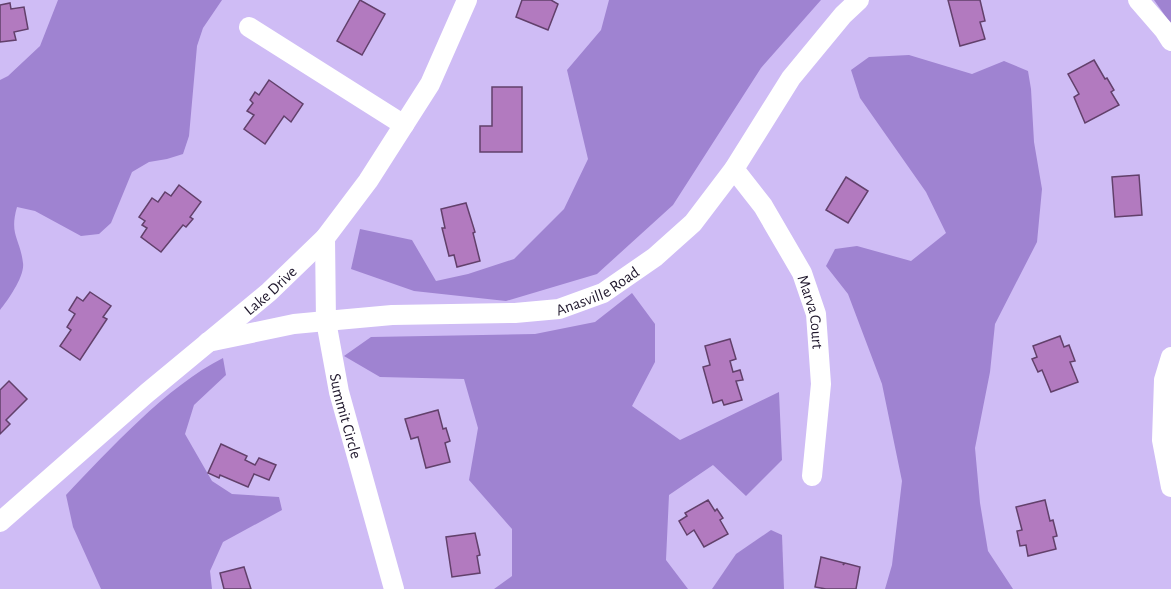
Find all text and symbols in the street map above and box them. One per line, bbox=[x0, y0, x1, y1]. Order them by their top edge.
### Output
street label: Lake Drive bbox=[241, 263, 300, 318]
street label: Anasville Road bbox=[554, 264, 642, 318]
street label: Marva Court bbox=[794, 273, 825, 350]
street label: Summit Circle bbox=[327, 372, 364, 460]

